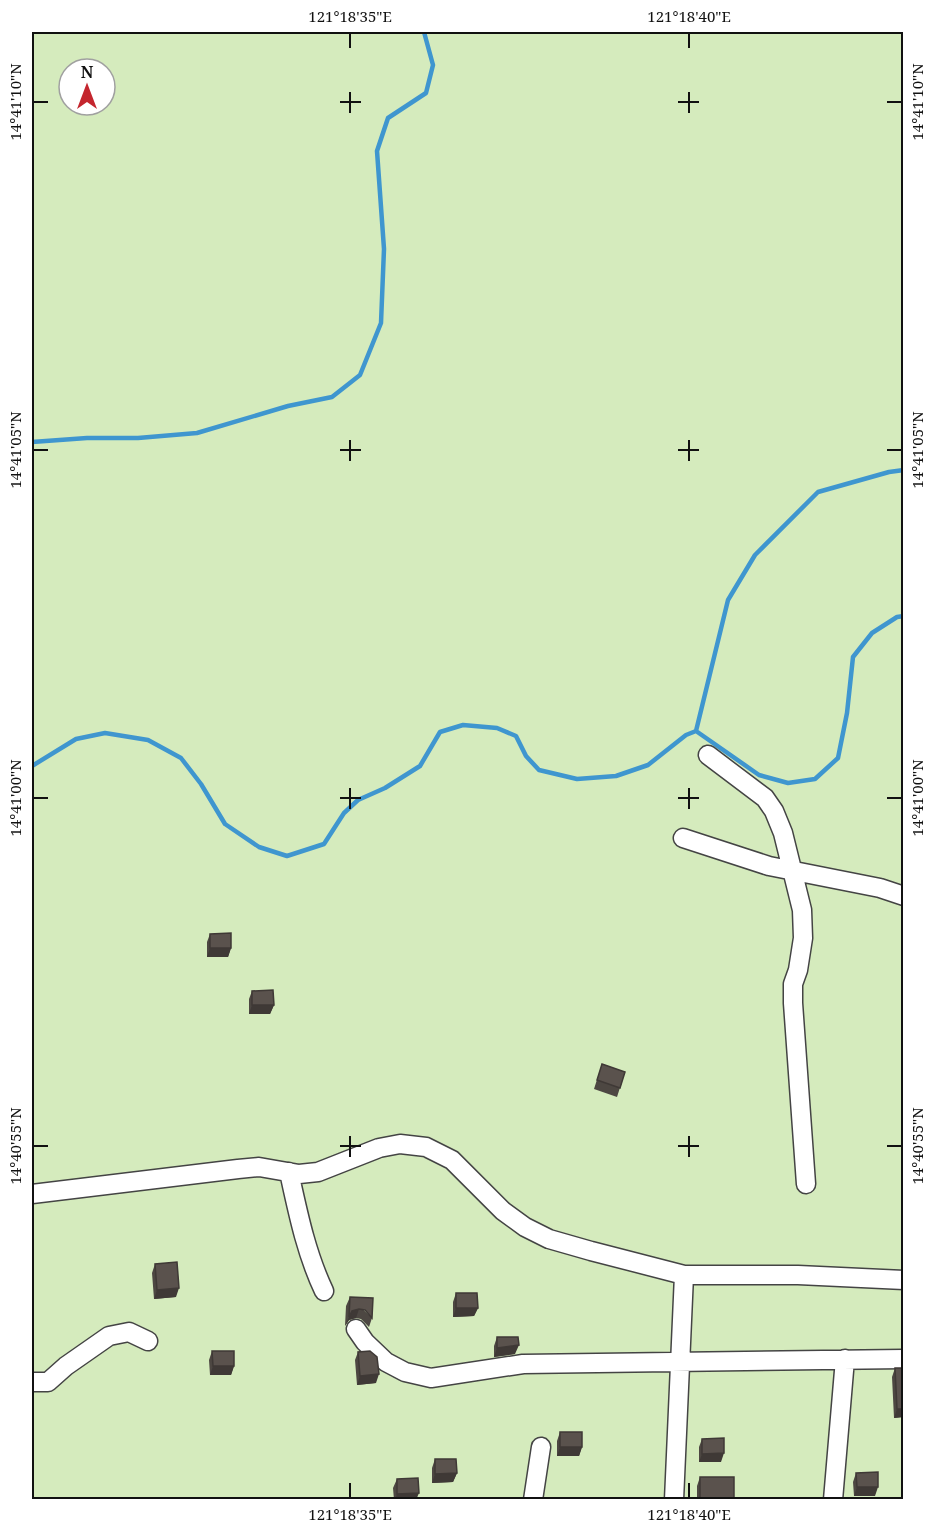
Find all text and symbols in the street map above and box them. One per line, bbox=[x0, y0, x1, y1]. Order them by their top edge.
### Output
text: 121°18'35"E bbox=[308, 6, 392, 26]
text: 121°18'40"E bbox=[647, 6, 731, 26]
north arrow bbox=[57, 57, 117, 117]
text: N bbox=[81, 61, 94, 83]
text: 14°41'10"N bbox=[5, 63, 25, 141]
text: 14°41'10"N bbox=[907, 63, 927, 141]
text: 14°41'05"N bbox=[5, 411, 25, 489]
text: 14°41'05"N bbox=[907, 411, 927, 489]
text: 14°41'00"N bbox=[5, 759, 25, 837]
text: 14°41'00"N bbox=[907, 759, 927, 837]
text: 14°40'55"N bbox=[5, 1107, 25, 1185]
text: 14°40'55"N bbox=[907, 1107, 927, 1185]
text: 121°18'35"E bbox=[308, 1504, 392, 1524]
text: 121°18'40"E bbox=[647, 1504, 731, 1524]

